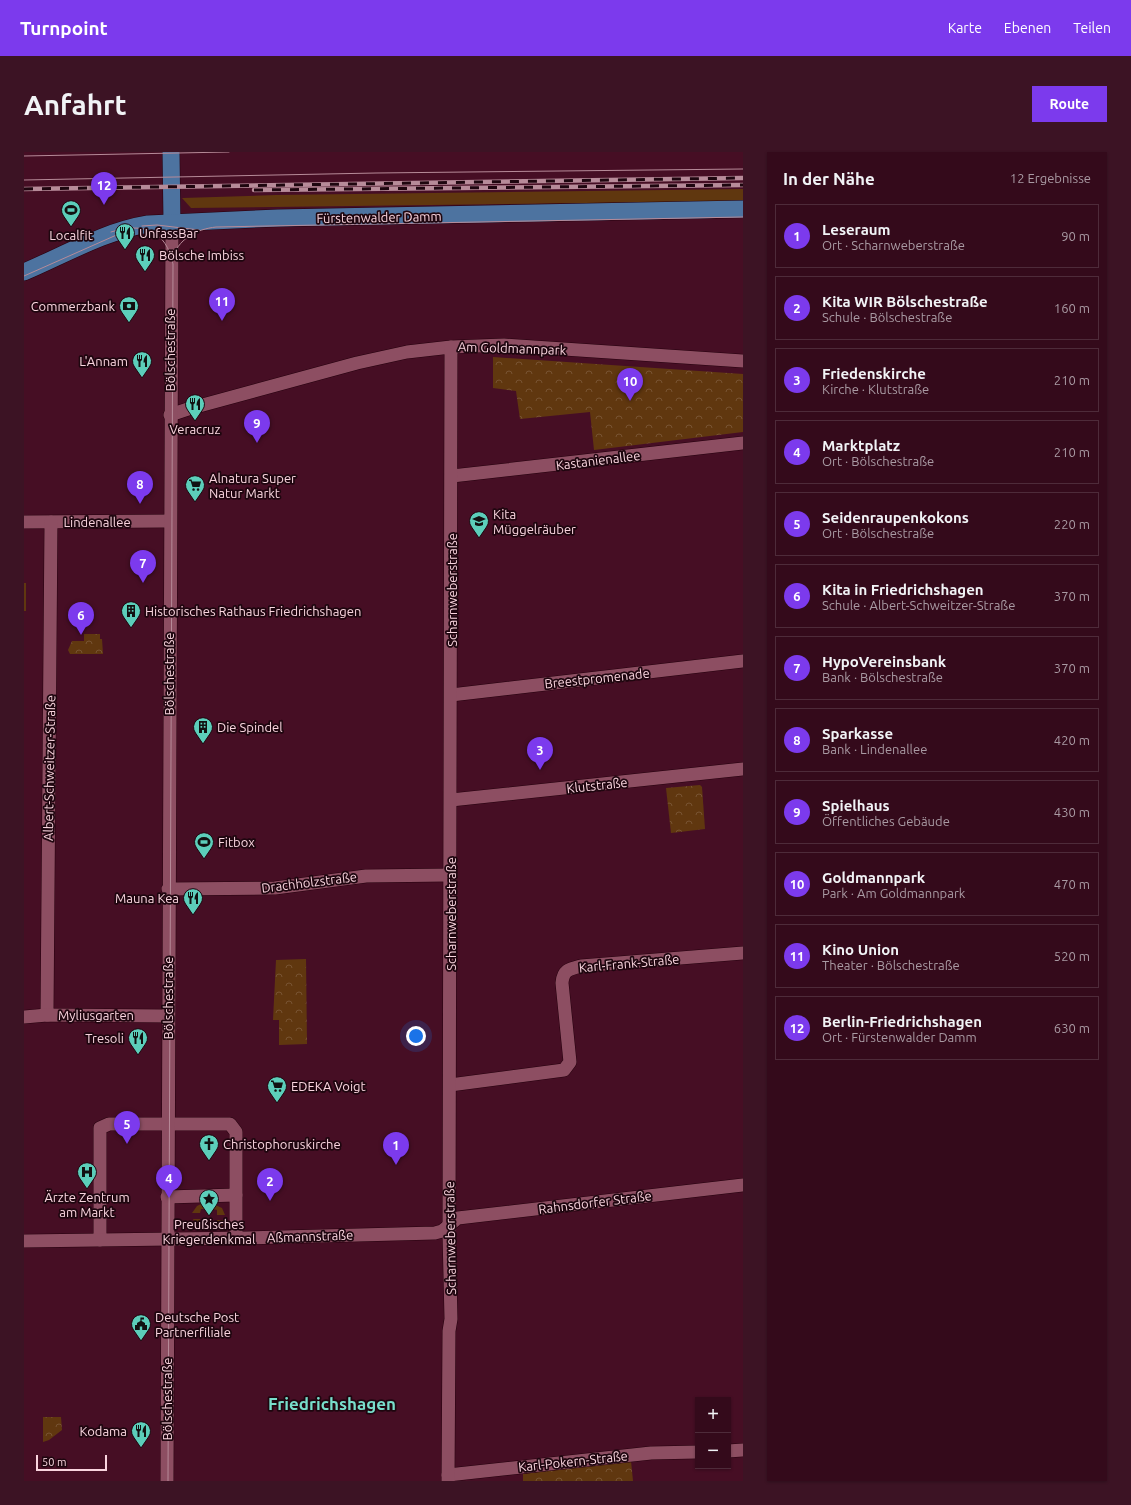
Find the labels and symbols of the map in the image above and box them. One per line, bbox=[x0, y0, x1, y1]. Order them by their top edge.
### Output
pin: 12 bbox=[91, 172, 117, 205]
sports icon: Localfit bbox=[60, 199, 82, 227]
street label: Fürstenwalder Damm bbox=[316, 209, 442, 225]
restaurant icon: UnfassBar bbox=[114, 222, 136, 250]
place label: UnfassBar bbox=[139, 226, 198, 240]
place label: Localfit bbox=[49, 228, 93, 242]
restaurant icon: Bölsche Imbiss bbox=[134, 244, 156, 272]
place label: Bölsche Imbiss bbox=[159, 248, 244, 262]
pin: 11 bbox=[209, 288, 235, 321]
bank icon: Commerzbank bbox=[118, 295, 140, 323]
place label: Commerzbank bbox=[31, 299, 115, 313]
street label: Bölschestraße bbox=[163, 309, 177, 391]
street label: Am Goldmannpark bbox=[458, 339, 567, 357]
restaurant icon: L'Annam bbox=[131, 350, 153, 378]
place label: L'Annam bbox=[79, 354, 128, 368]
pin: 10 bbox=[617, 368, 643, 401]
restaurant icon: Veracruz bbox=[184, 393, 206, 421]
pin: 9 bbox=[244, 410, 270, 443]
place label: Veracruz bbox=[170, 422, 220, 436]
street label: Kastanienallee bbox=[555, 448, 641, 472]
pin: 8 bbox=[127, 471, 153, 504]
place label: Alnatura Super Natur Markt bbox=[209, 471, 296, 500]
supermarket icon: Alnatura Super Natur Markt bbox=[184, 474, 206, 502]
place label: Kita Müggelräuber bbox=[493, 507, 576, 536]
school or university icon: Kita Müggelräuber bbox=[468, 510, 490, 538]
street label: Lindenallee bbox=[63, 515, 131, 529]
street label: Scharnweberstraße bbox=[445, 533, 459, 647]
pin: 7 bbox=[130, 550, 156, 583]
building icon: Historisches Rathaus Friedrichshagen bbox=[120, 600, 142, 628]
pin: 6 bbox=[68, 602, 94, 635]
place label: Historisches Rathaus Friedrichshagen bbox=[145, 604, 361, 618]
street label: Bölschestraße bbox=[162, 633, 176, 715]
street label: Breestpromenade bbox=[544, 666, 650, 690]
street label: Albert-Schweitzer-Straße bbox=[41, 695, 57, 841]
building icon: Die Spindel bbox=[192, 716, 214, 744]
place label: Die Spindel bbox=[217, 720, 283, 734]
pin: 3 bbox=[527, 737, 553, 770]
street label: Klutstraße bbox=[566, 775, 628, 795]
sports icon: Fitbox bbox=[193, 831, 215, 859]
place label: Fitbox bbox=[218, 835, 255, 849]
street label: Scharnweberstraße bbox=[444, 857, 458, 971]
street label: Drachholzstraße bbox=[260, 869, 358, 895]
restaurant icon: Mauna Kea bbox=[182, 887, 204, 915]
place label: Mauna Kea bbox=[115, 891, 179, 905]
street label: Karl-Frank-Straße bbox=[578, 952, 680, 974]
street label: Bölschestraße bbox=[161, 957, 175, 1039]
street label: Myliusgarten bbox=[58, 1008, 134, 1022]
your location bbox=[406, 1026, 426, 1046]
restaurant icon: Tresoli bbox=[127, 1027, 149, 1055]
place label: Tresoli bbox=[85, 1031, 124, 1045]
supermarket icon: EDEKA Voigt bbox=[266, 1075, 288, 1103]
place label: EDEKA Voigt bbox=[291, 1079, 366, 1093]
pin: 5 bbox=[114, 1111, 140, 1144]
pin: 1 bbox=[383, 1132, 409, 1165]
church icon: Christophoruskirche bbox=[198, 1133, 220, 1161]
place label: Christophoruskirche bbox=[223, 1137, 341, 1151]
hospital icon: Ärzte Zentrum am Markt bbox=[76, 1161, 98, 1189]
pin: 4 bbox=[156, 1165, 182, 1198]
pin: 2 bbox=[257, 1168, 283, 1201]
street label: Scharnweberstraße bbox=[442, 1181, 458, 1295]
place icon: Preußisches Kriegerdenkmal bbox=[198, 1188, 220, 1216]
street label: Rahnsdorfer Straße bbox=[538, 1188, 652, 1216]
place label: Ärzte Zentrum am Markt bbox=[44, 1189, 130, 1219]
place label: Preußisches Kriegerdenkmal bbox=[163, 1217, 256, 1246]
street label: Aßmannstraße bbox=[267, 1227, 353, 1245]
place label: Deutsche Post Partnerfiliale bbox=[155, 1310, 239, 1339]
public building icon: Deutsche Post Partnerfiliale bbox=[130, 1313, 152, 1341]
street label: Bölschestraße bbox=[160, 1358, 174, 1440]
district label: Friedrichshagen bbox=[268, 1394, 396, 1413]
restaurant icon: Kodama bbox=[130, 1420, 152, 1448]
place label: Kodama bbox=[79, 1424, 127, 1438]
street label: Karl-Pokern-Straße bbox=[518, 1448, 628, 1474]
scale bar bbox=[36, 1453, 107, 1472]

